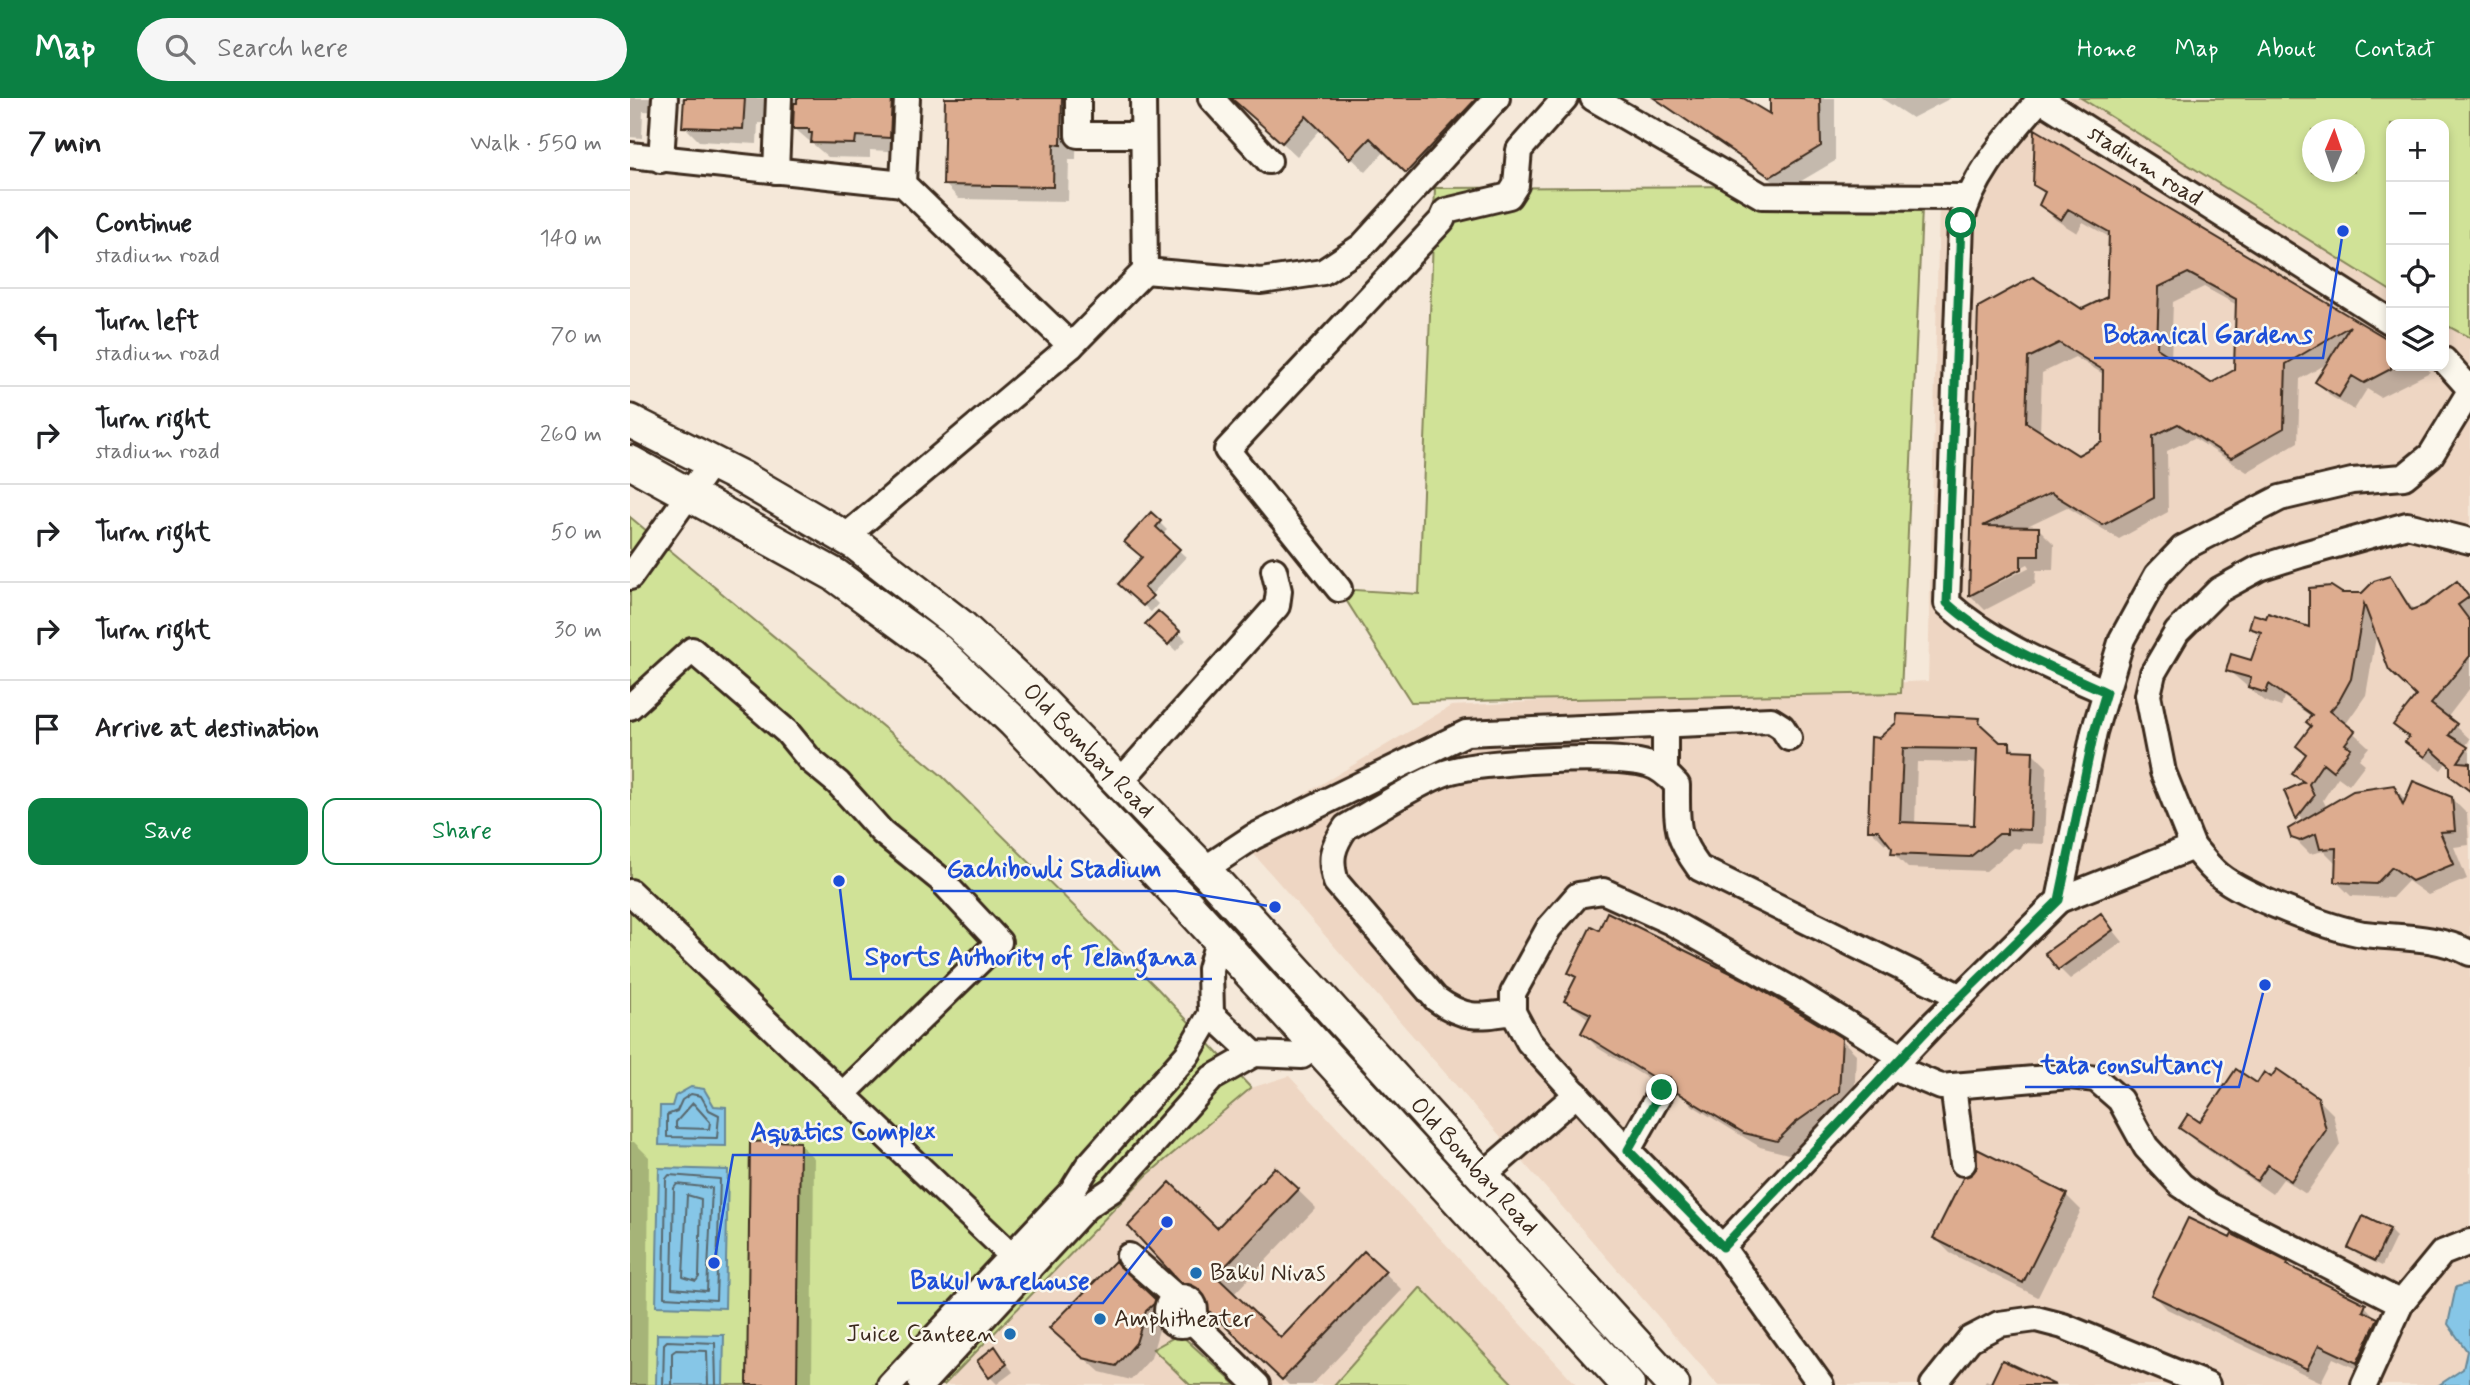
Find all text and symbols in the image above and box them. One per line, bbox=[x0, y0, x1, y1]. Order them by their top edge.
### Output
search box bbox=[137, 18, 627, 81]
text: Map bbox=[35, 27, 95, 71]
icon: search bbox=[161, 30, 199, 68]
text: Search here bbox=[217, 32, 348, 66]
text: Home bbox=[2077, 34, 2137, 65]
text: Map bbox=[2175, 34, 2219, 65]
text: About bbox=[2257, 34, 2316, 65]
text: Contact bbox=[2354, 34, 2435, 65]
street label: stadium road bbox=[2082, 118, 2208, 214]
north arrow bbox=[2302, 119, 2365, 182]
map controls bbox=[2386, 119, 2449, 371]
button: + bbox=[2386, 119, 2449, 182]
text: 7 min bbox=[28, 124, 102, 163]
text: Walk · 550 m bbox=[470, 129, 602, 159]
button: − bbox=[2386, 182, 2449, 245]
text: Continue bbox=[95, 207, 192, 241]
route start bbox=[1945, 207, 1976, 238]
icon: ahead bbox=[28, 220, 66, 258]
text: 140 m bbox=[539, 224, 602, 254]
text: stadium road bbox=[95, 241, 220, 271]
button: locate bbox=[2386, 245, 2449, 308]
text: Turn left bbox=[95, 305, 199, 339]
button: layers bbox=[2386, 308, 2449, 371]
callout: Botanical Gardens bbox=[2094, 311, 2323, 358]
icon: left bbox=[28, 318, 66, 356]
text: Botanical Gardens bbox=[2103, 319, 2313, 353]
text: 70 m bbox=[550, 322, 602, 352]
text: stadium road bbox=[95, 339, 220, 369]
text: Turn right bbox=[95, 403, 211, 437]
icon: right bbox=[28, 416, 66, 454]
text: 260 m bbox=[540, 420, 602, 450]
text: stadium road bbox=[95, 437, 220, 467]
icon: right bbox=[28, 514, 66, 552]
text: Turn right bbox=[95, 516, 211, 550]
text: 50 m bbox=[551, 518, 602, 548]
icon: right bbox=[28, 612, 66, 650]
text: Turn right bbox=[95, 614, 211, 648]
text: 30 m bbox=[554, 616, 602, 646]
street label: Old Bombay Road bbox=[1016, 676, 1161, 825]
icon: arrive bbox=[28, 710, 66, 748]
text: Arrive at destination bbox=[95, 712, 319, 746]
button: Save bbox=[28, 798, 308, 865]
button: Share bbox=[322, 798, 602, 865]
callout: Gachibowli Stadium bbox=[933, 844, 1176, 891]
text: Gachibowli Stadium bbox=[947, 853, 1161, 887]
callout: Sports Authority of Telangana bbox=[851, 932, 1212, 979]
text: Sports Authority of Telangana bbox=[865, 941, 1197, 978]
callout: tata consultancy bbox=[2025, 1040, 2239, 1087]
text: tata consultancy bbox=[2040, 1049, 2223, 1083]
route end bbox=[1646, 1074, 1677, 1105]
street label: Old Bombay Road bbox=[1403, 1090, 1545, 1242]
callout: Aquatics Complex bbox=[733, 1108, 953, 1155]
text: Aquatics Complex bbox=[751, 1116, 936, 1150]
callout: Bakul warehouse bbox=[897, 1256, 1103, 1303]
place label: Bakul Nivas bbox=[1210, 1258, 1326, 1289]
text: Bakul warehouse bbox=[910, 1265, 1090, 1299]
marker: Bakul Nivas bbox=[1188, 1265, 1204, 1281]
place label: Amphitheater bbox=[1114, 1304, 1254, 1335]
marker: Amphitheater bbox=[1092, 1311, 1108, 1327]
place label: Juice Canteen bbox=[846, 1319, 996, 1350]
marker: Juice Canteen bbox=[1002, 1326, 1018, 1342]

